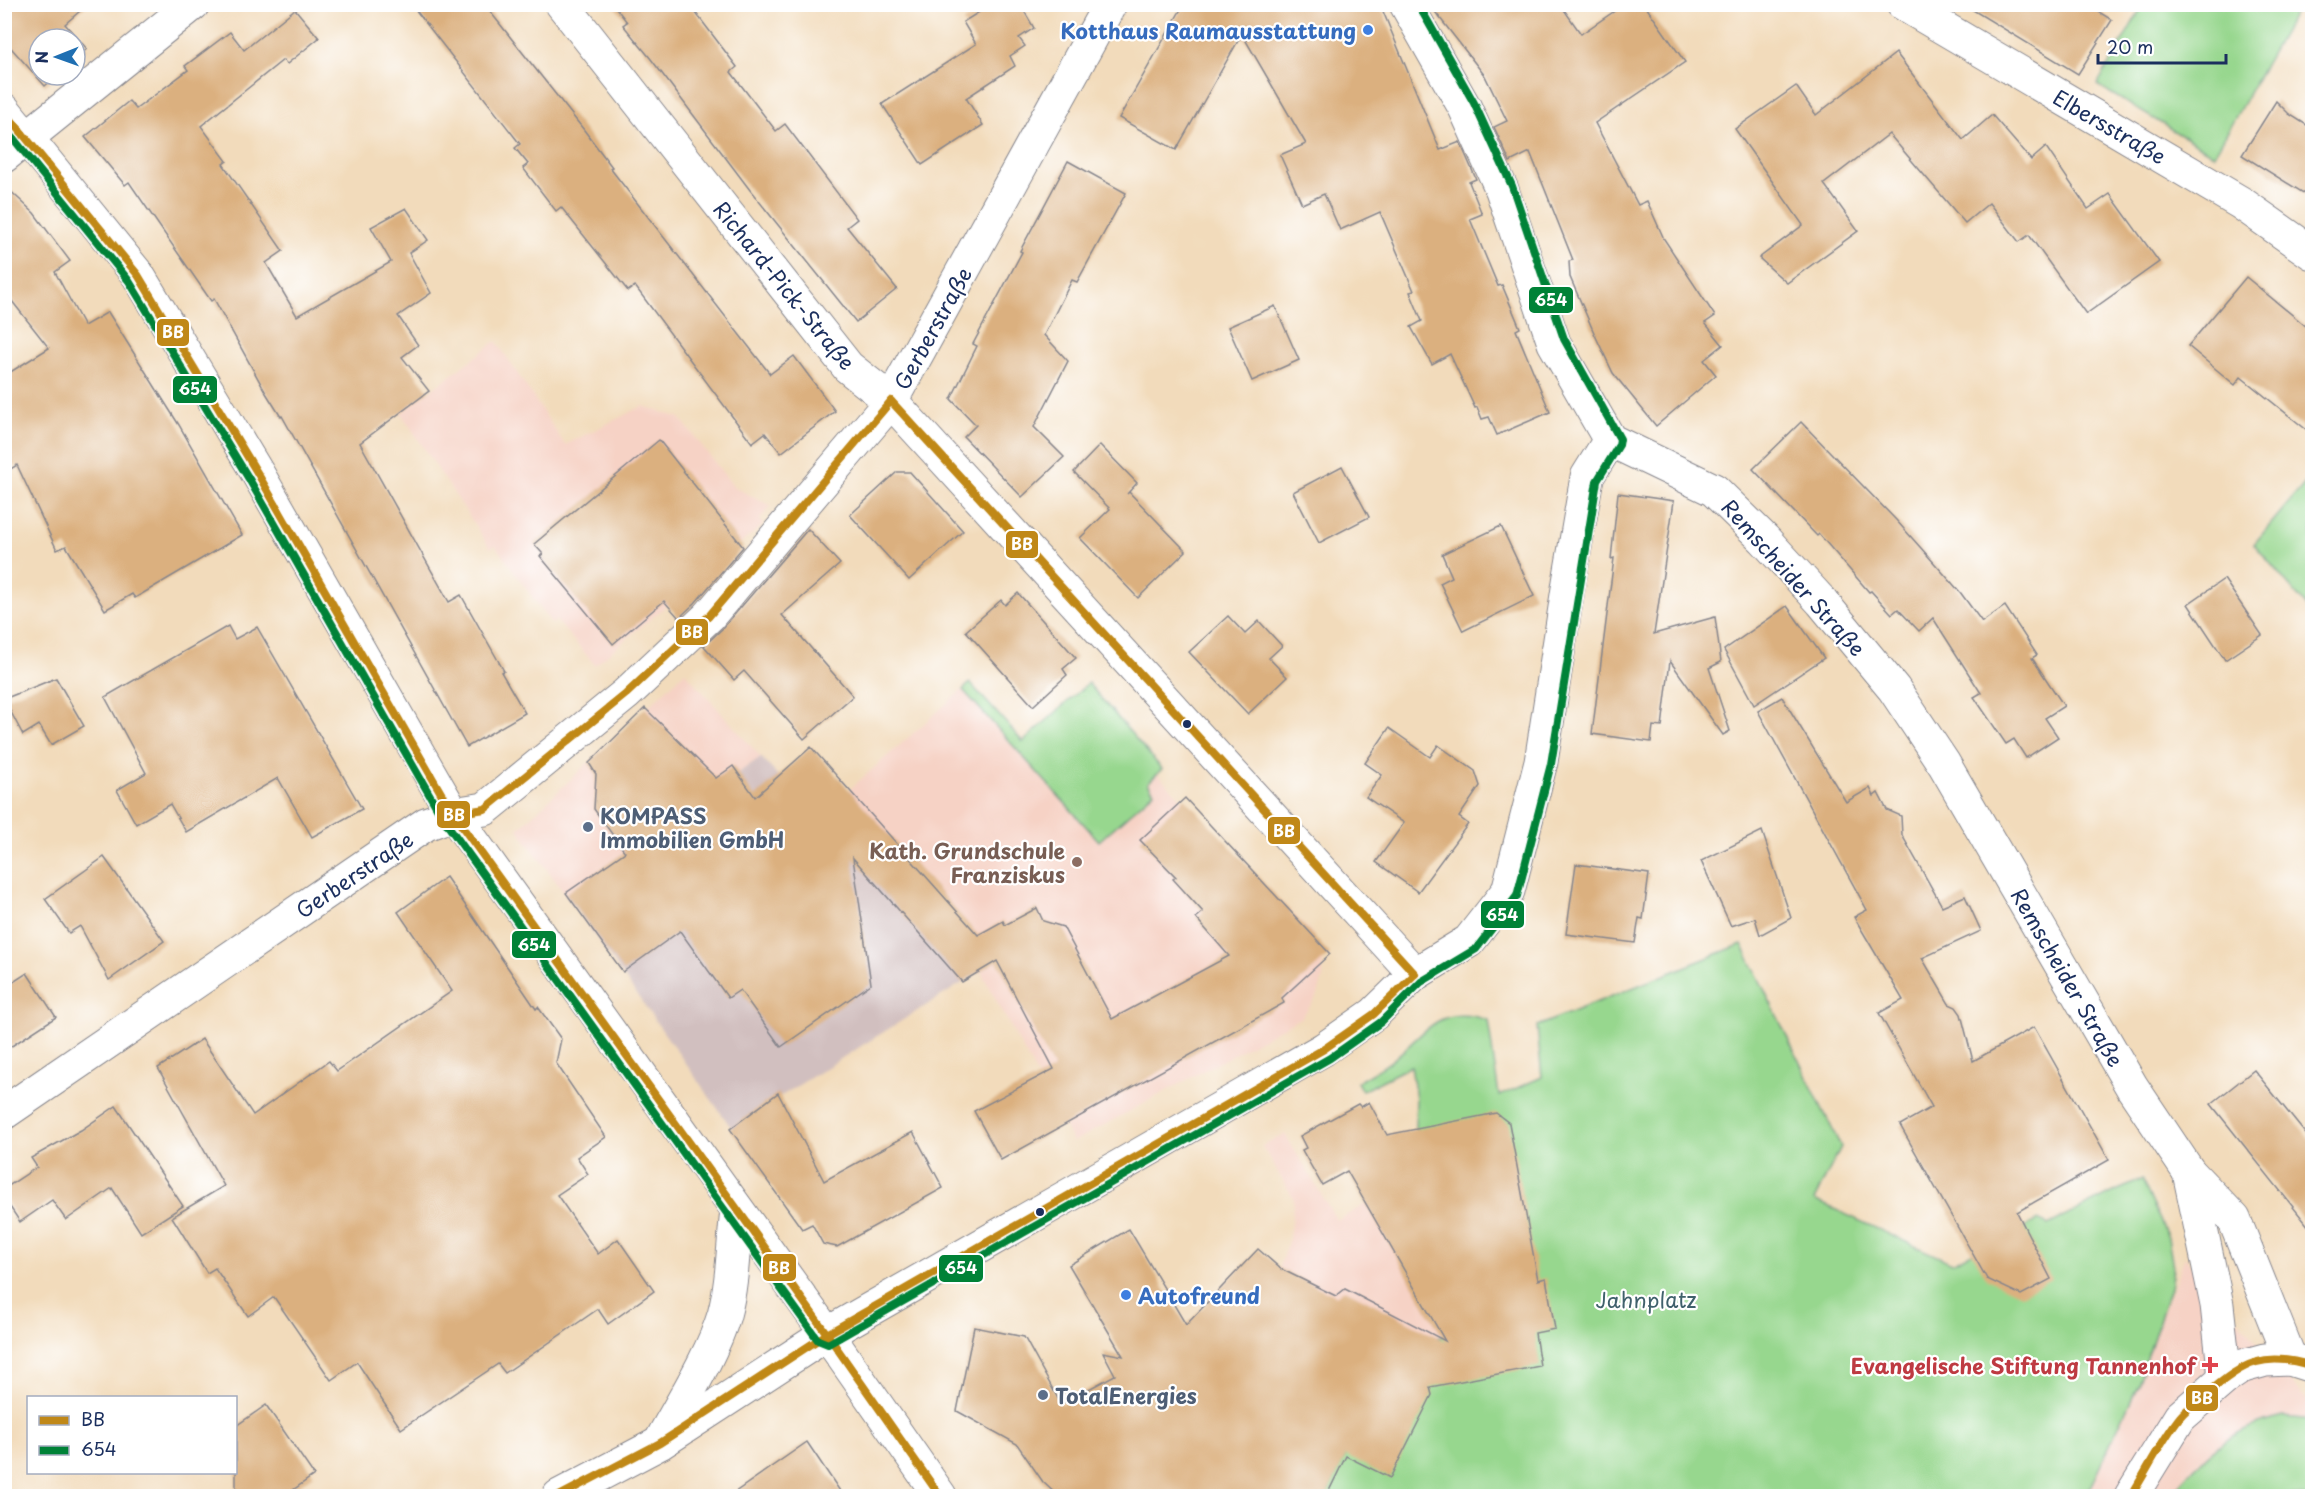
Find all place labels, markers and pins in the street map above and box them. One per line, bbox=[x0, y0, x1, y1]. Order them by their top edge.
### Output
place label: Kotthaus Raumausstattung bbox=[1061, 14, 1356, 46]
marker: Kotthaus Raumausstattung bbox=[1361, 23, 1375, 37]
unlabelled marker bbox=[1181, 718, 1193, 730]
place label: KOMPASS Immobilien GmbH bbox=[600, 799, 784, 855]
marker: KOMPASS Immobilien GmbH bbox=[581, 820, 595, 834]
place label: Kath. Grundschule Franziskus bbox=[869, 834, 1065, 890]
marker: Kath. Grundschule Franziskus bbox=[1070, 855, 1084, 869]
unlabelled marker bbox=[1034, 1206, 1046, 1218]
place label: Autofreund bbox=[1138, 1279, 1260, 1311]
marker: Autofreund bbox=[1119, 1288, 1133, 1302]
place label: Evangelische Stiftung Tannenhof bbox=[1851, 1349, 2198, 1381]
marker: Evangelische Stiftung Tannenhof bbox=[2201, 1356, 2219, 1374]
place label: TotalEnergies bbox=[1055, 1379, 1197, 1411]
marker: TotalEnergies bbox=[1036, 1388, 1050, 1402]

